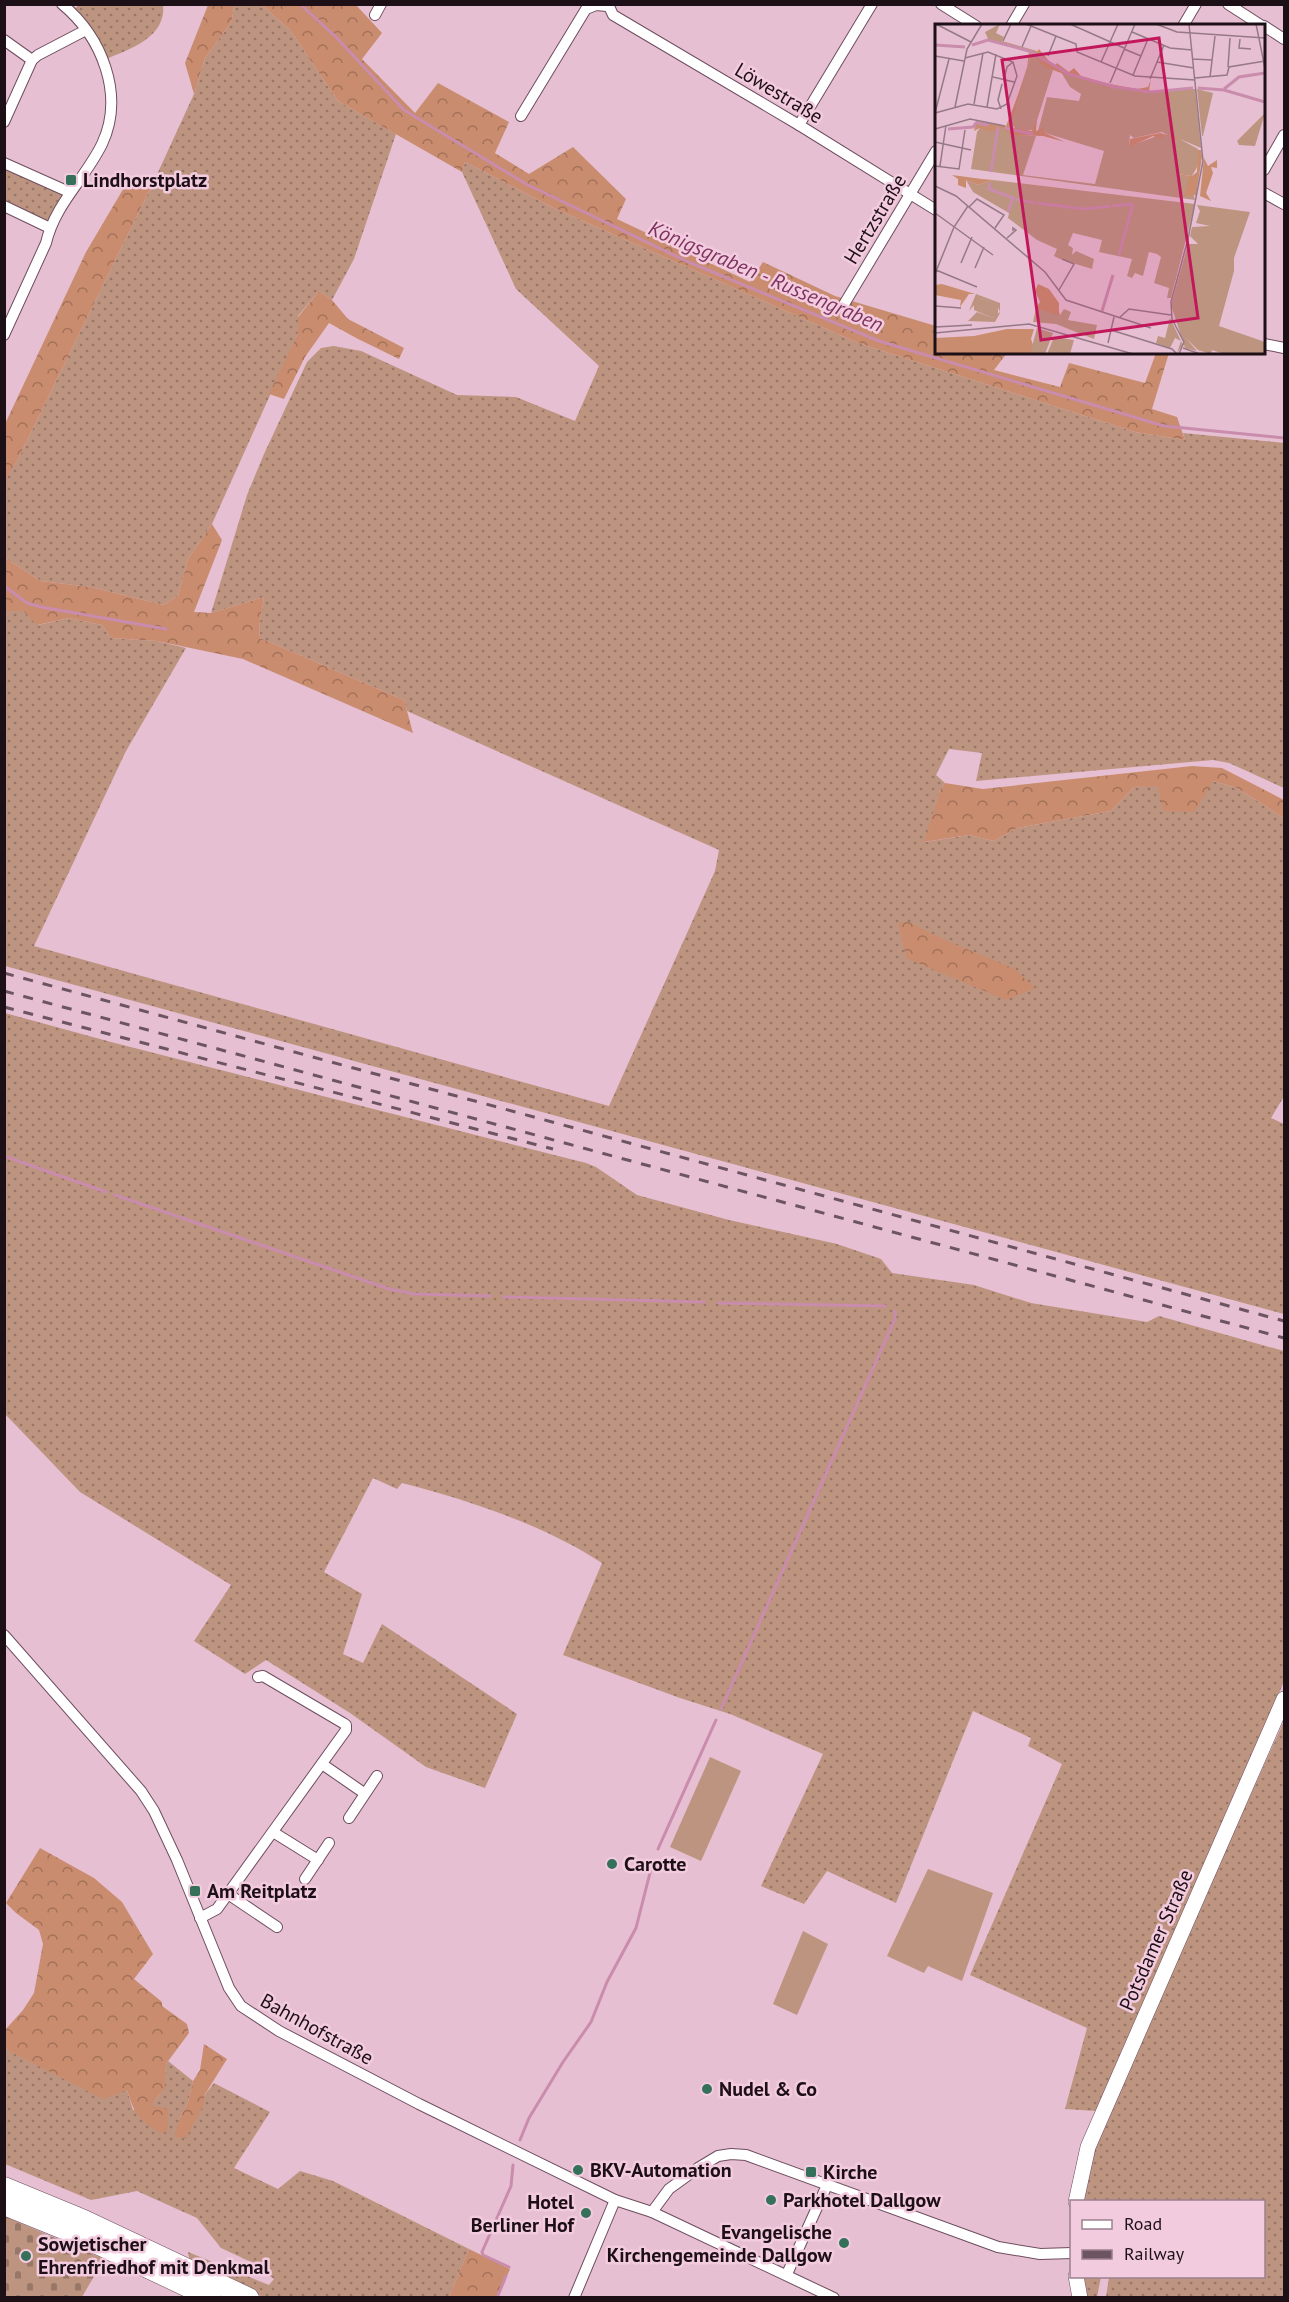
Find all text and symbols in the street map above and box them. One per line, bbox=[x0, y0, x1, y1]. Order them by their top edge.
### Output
inset map bbox=[935, 24, 1265, 354]
street label: Löwestraße bbox=[730, 57, 828, 129]
place label: Lindhorstplatz bbox=[83, 167, 207, 193]
street label: Hertzstraße bbox=[838, 169, 912, 269]
marker: Lindhorstplatz bbox=[64, 173, 78, 187]
water label: Königsgraben - Russengraben bbox=[645, 214, 887, 338]
place label: Carotte bbox=[624, 1851, 687, 1877]
marker: Carotte bbox=[605, 1857, 619, 1871]
street label: Potsdamer Straße bbox=[1113, 1865, 1199, 2015]
place label: Am Reitplatz bbox=[207, 1878, 317, 1904]
marker: Am Reitplatz bbox=[188, 1884, 202, 1898]
street label: Bahnhofstraße bbox=[256, 1987, 378, 2071]
place label: Nudel & Co bbox=[719, 2076, 817, 2102]
marker: Nudel & Co bbox=[700, 2082, 714, 2096]
place label: BKV-Automation bbox=[590, 2157, 732, 2183]
place label: Kirche bbox=[823, 2159, 878, 2185]
marker: BKV-Automation bbox=[571, 2163, 585, 2177]
marker: Kirche bbox=[804, 2165, 818, 2179]
place label: Parkhotel Dallgow bbox=[783, 2187, 941, 2213]
place label: Hotel Berliner Hof bbox=[471, 2189, 576, 2238]
marker: Parkhotel Dallgow bbox=[764, 2193, 778, 2207]
legend bbox=[1070, 2200, 1265, 2278]
marker: Hotel Berliner Hof bbox=[579, 2206, 593, 2220]
text: Road bbox=[1124, 2212, 1162, 2235]
place label: Evangelische Kirchengemeinde Dallgow bbox=[607, 2219, 833, 2268]
place label: Sowjetischer Ehrenfriedhof mit Denkmal bbox=[38, 2231, 269, 2280]
marker: Evangelische Kirchengemeinde Dallgow bbox=[837, 2236, 851, 2250]
text: Railway bbox=[1124, 2242, 1185, 2265]
marker: Sowjetischer Ehrenfriedhof mit Denkmal bbox=[19, 2249, 33, 2263]

